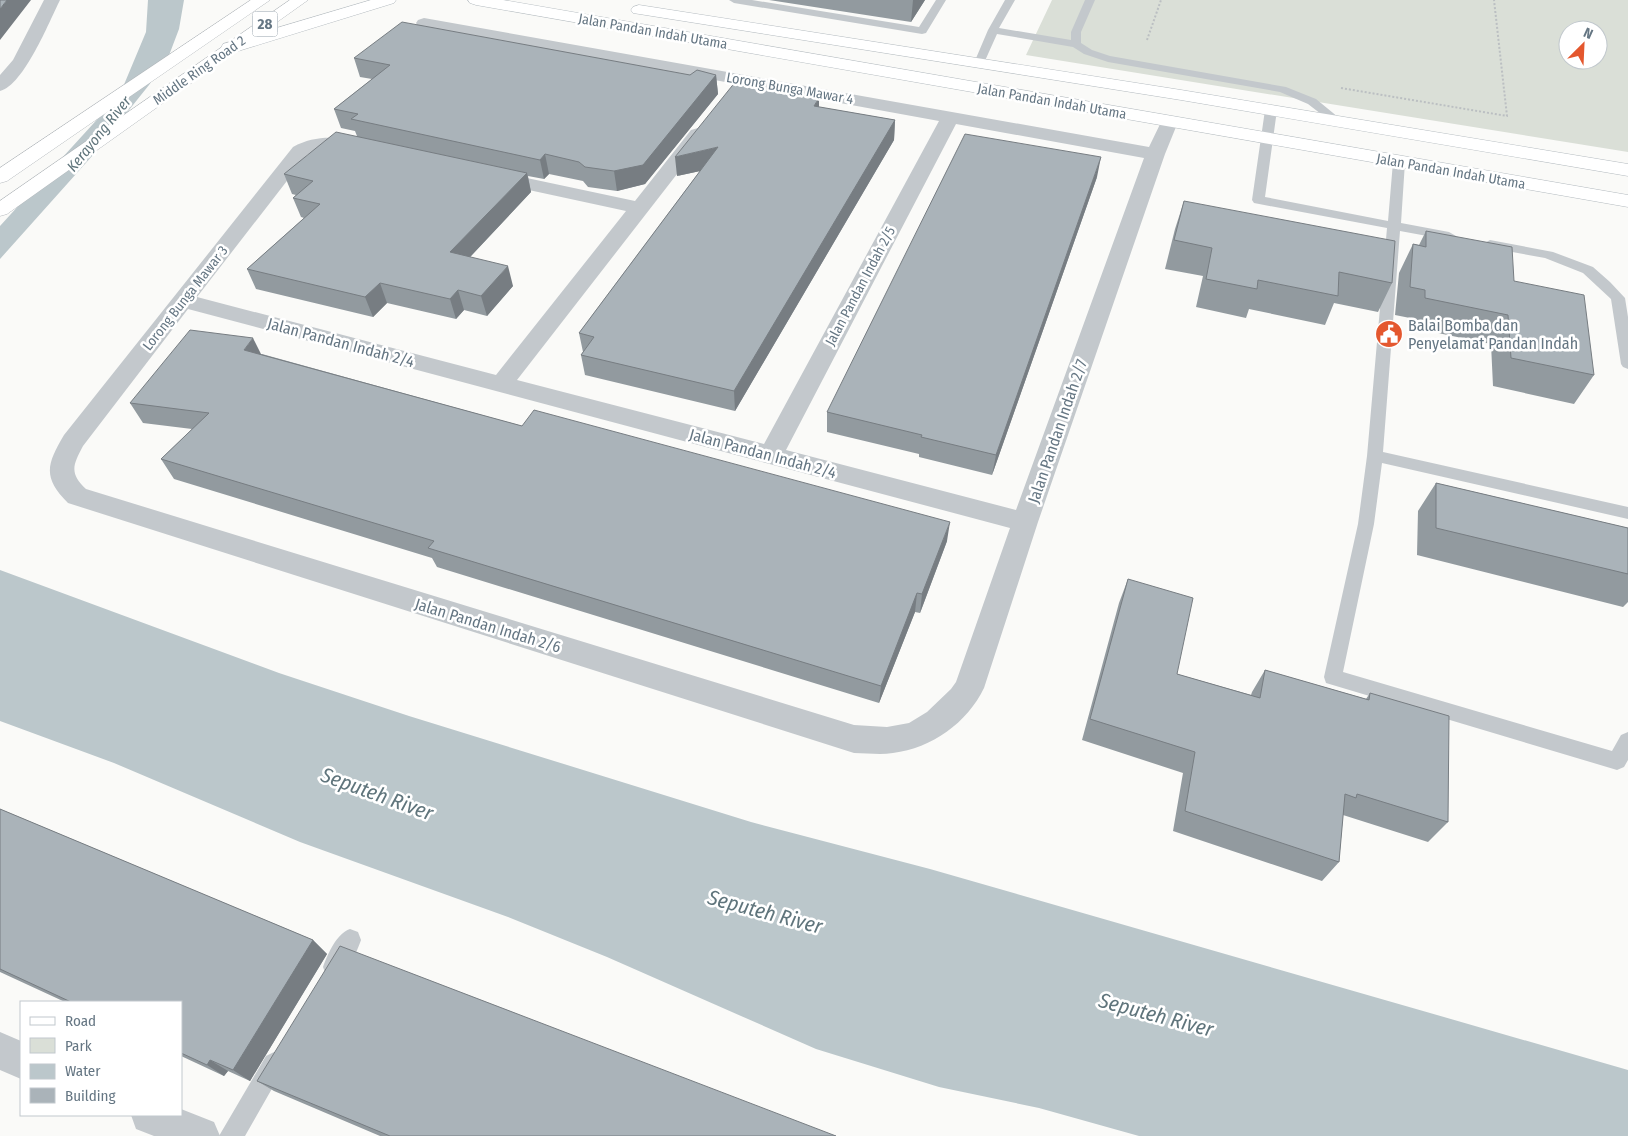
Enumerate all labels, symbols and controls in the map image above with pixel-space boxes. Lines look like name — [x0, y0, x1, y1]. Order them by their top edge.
street label: Jalan Pandan Indah Utama — [577, 10, 729, 53]
road number: 28 — [252, 12, 278, 36]
north arrow — [1558, 20, 1608, 70]
text: N — [1581, 24, 1595, 43]
street label: Middle Ring Road 2 — [150, 32, 249, 109]
street label: Lorong Bunga Mawar 4 — [725, 69, 855, 108]
street label: Jalan Pandan Indah Utama — [976, 80, 1128, 123]
water label: Kerayong River — [63, 92, 135, 175]
street label: Jalan Pandan Indah Utama — [1375, 150, 1527, 193]
street label: Jalan Pandan Indah 2/5 — [822, 224, 899, 349]
street label: Lorong Bunga Mawar 3 — [139, 243, 232, 354]
street label: Jalan Pandan Indah 2/4 — [265, 314, 417, 371]
place label: Balai Bomba dan Penyelamat Pandan Indah — [1408, 316, 1578, 353]
public building icon: Balai Bomba dan Penyelamat Pandan Indah — [1374, 319, 1404, 349]
street label: Jalan Pandan Indah 2/7 — [1024, 356, 1091, 506]
street label: Jalan Pandan Indah 2/4 — [687, 425, 839, 482]
street label: Jalan Pandan Indah 2/6 — [412, 594, 563, 657]
water label: Seputeh River — [316, 761, 437, 827]
water label: Seputeh River — [704, 884, 826, 940]
water label: Seputeh River — [1095, 987, 1217, 1043]
legend — [20, 1001, 182, 1116]
text: Road — [65, 1012, 96, 1030]
text: Park — [65, 1037, 92, 1055]
text: Water — [65, 1062, 101, 1080]
text: Building — [65, 1087, 116, 1105]

